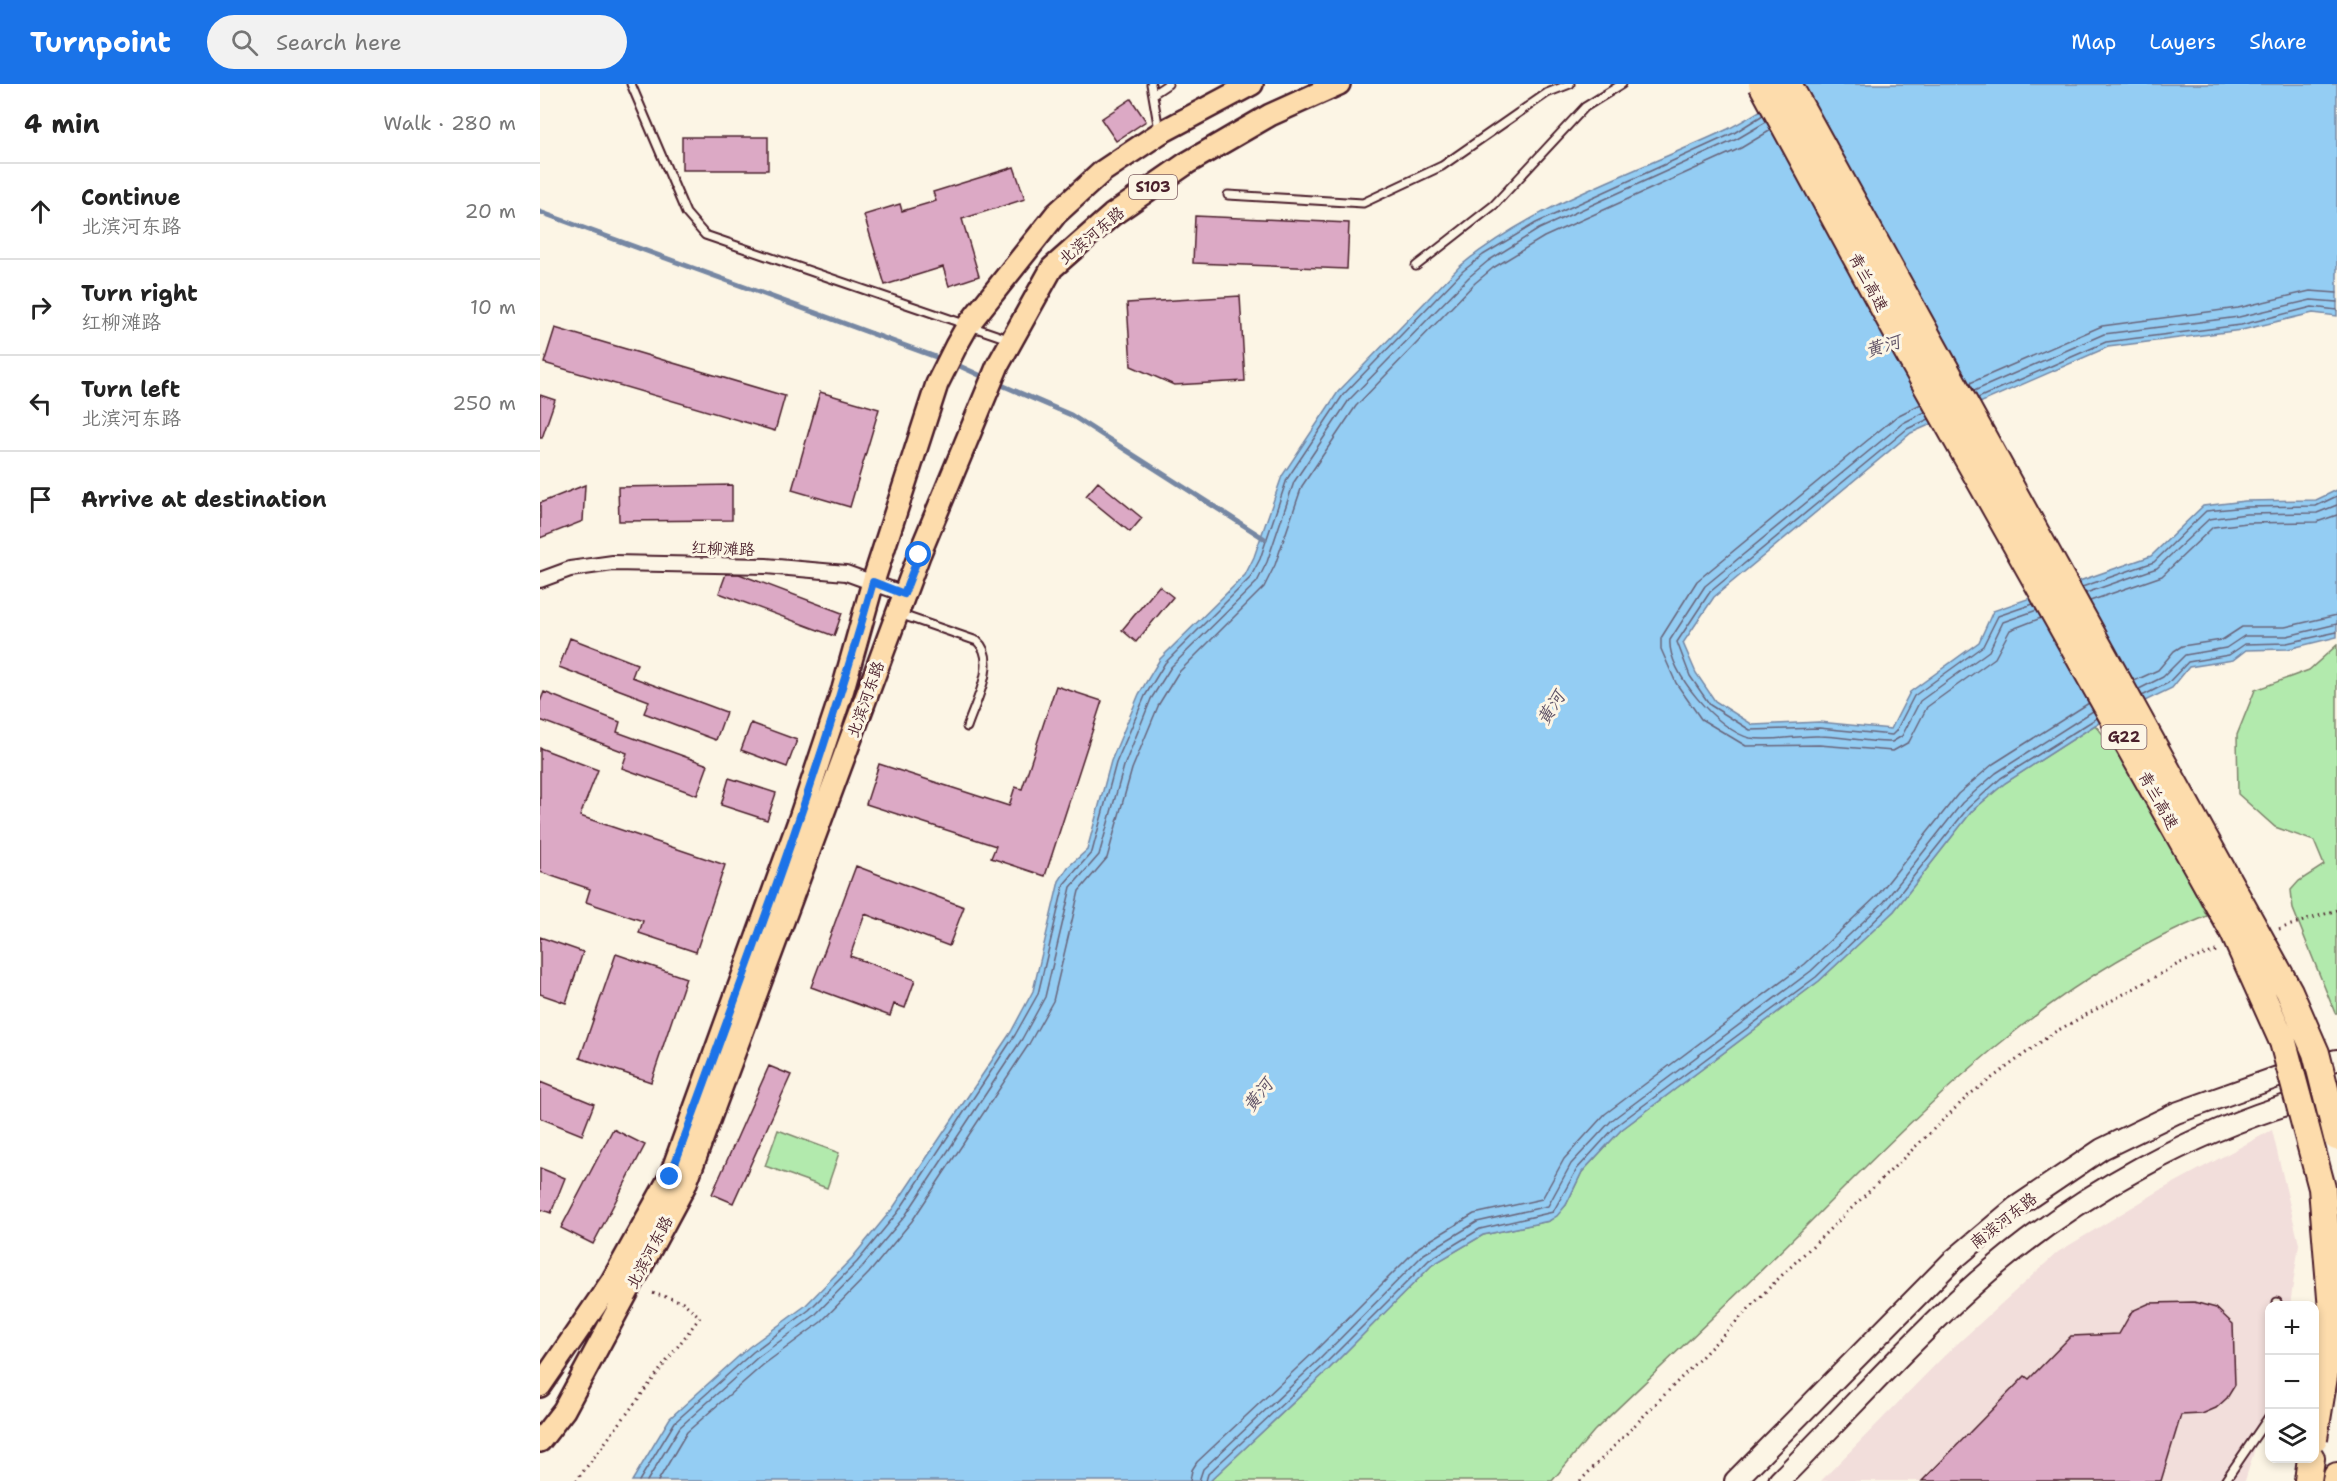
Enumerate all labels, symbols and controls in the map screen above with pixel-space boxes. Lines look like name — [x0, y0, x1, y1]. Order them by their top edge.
search box — [207, 15, 627, 69]
text: Turnpoint — [30, 23, 171, 61]
icon: search — [228, 26, 261, 59]
text: Search here — [276, 28, 402, 57]
text: Map — [2071, 28, 2116, 56]
text: Layers — [2149, 28, 2216, 56]
text: Share — [2249, 28, 2307, 56]
text: 4 min — [24, 106, 100, 141]
text: Walk · 280 m — [383, 110, 516, 136]
road number: S103 — [1129, 175, 1177, 199]
text: Continue — [81, 183, 181, 212]
icon: ahead — [24, 195, 57, 228]
text: 20 m — [465, 198, 516, 224]
street label: 北滨河东路 — [1054, 202, 1129, 269]
text: 北滨河东路 — [81, 213, 181, 239]
street label: 青兰高速 — [1844, 249, 1893, 315]
text: Turn right — [81, 279, 198, 308]
icon: right — [24, 291, 57, 324]
text: 10 m — [470, 294, 516, 320]
text: 红柳滩路 — [81, 309, 161, 335]
water label: 黄河 — [1862, 328, 1907, 363]
text: Turn left — [81, 375, 180, 404]
icon: left — [24, 387, 57, 420]
text: 250 m — [452, 390, 516, 416]
text: 北滨河东路 — [81, 405, 181, 431]
icon: arrive — [24, 483, 57, 516]
text: Arrive at destination — [81, 485, 327, 514]
street label: 红柳滩路 — [691, 537, 755, 560]
route start — [905, 541, 931, 567]
street label: 北滨河东路 — [842, 658, 889, 740]
water label: 黄河 — [1531, 684, 1572, 730]
road number: G22 — [2102, 725, 2146, 749]
street label: 青兰高速 — [2134, 767, 2183, 833]
water label: 黄河 — [1237, 1071, 1280, 1117]
route end — [656, 1163, 682, 1189]
street label: 南滨河东路 — [1965, 1187, 2041, 1253]
street label: 北滨河东路 — [621, 1212, 677, 1292]
map controls — [2265, 1301, 2319, 1463]
button: + — [2265, 1301, 2319, 1355]
button: − — [2265, 1355, 2319, 1409]
button: layers — [2265, 1409, 2319, 1463]

